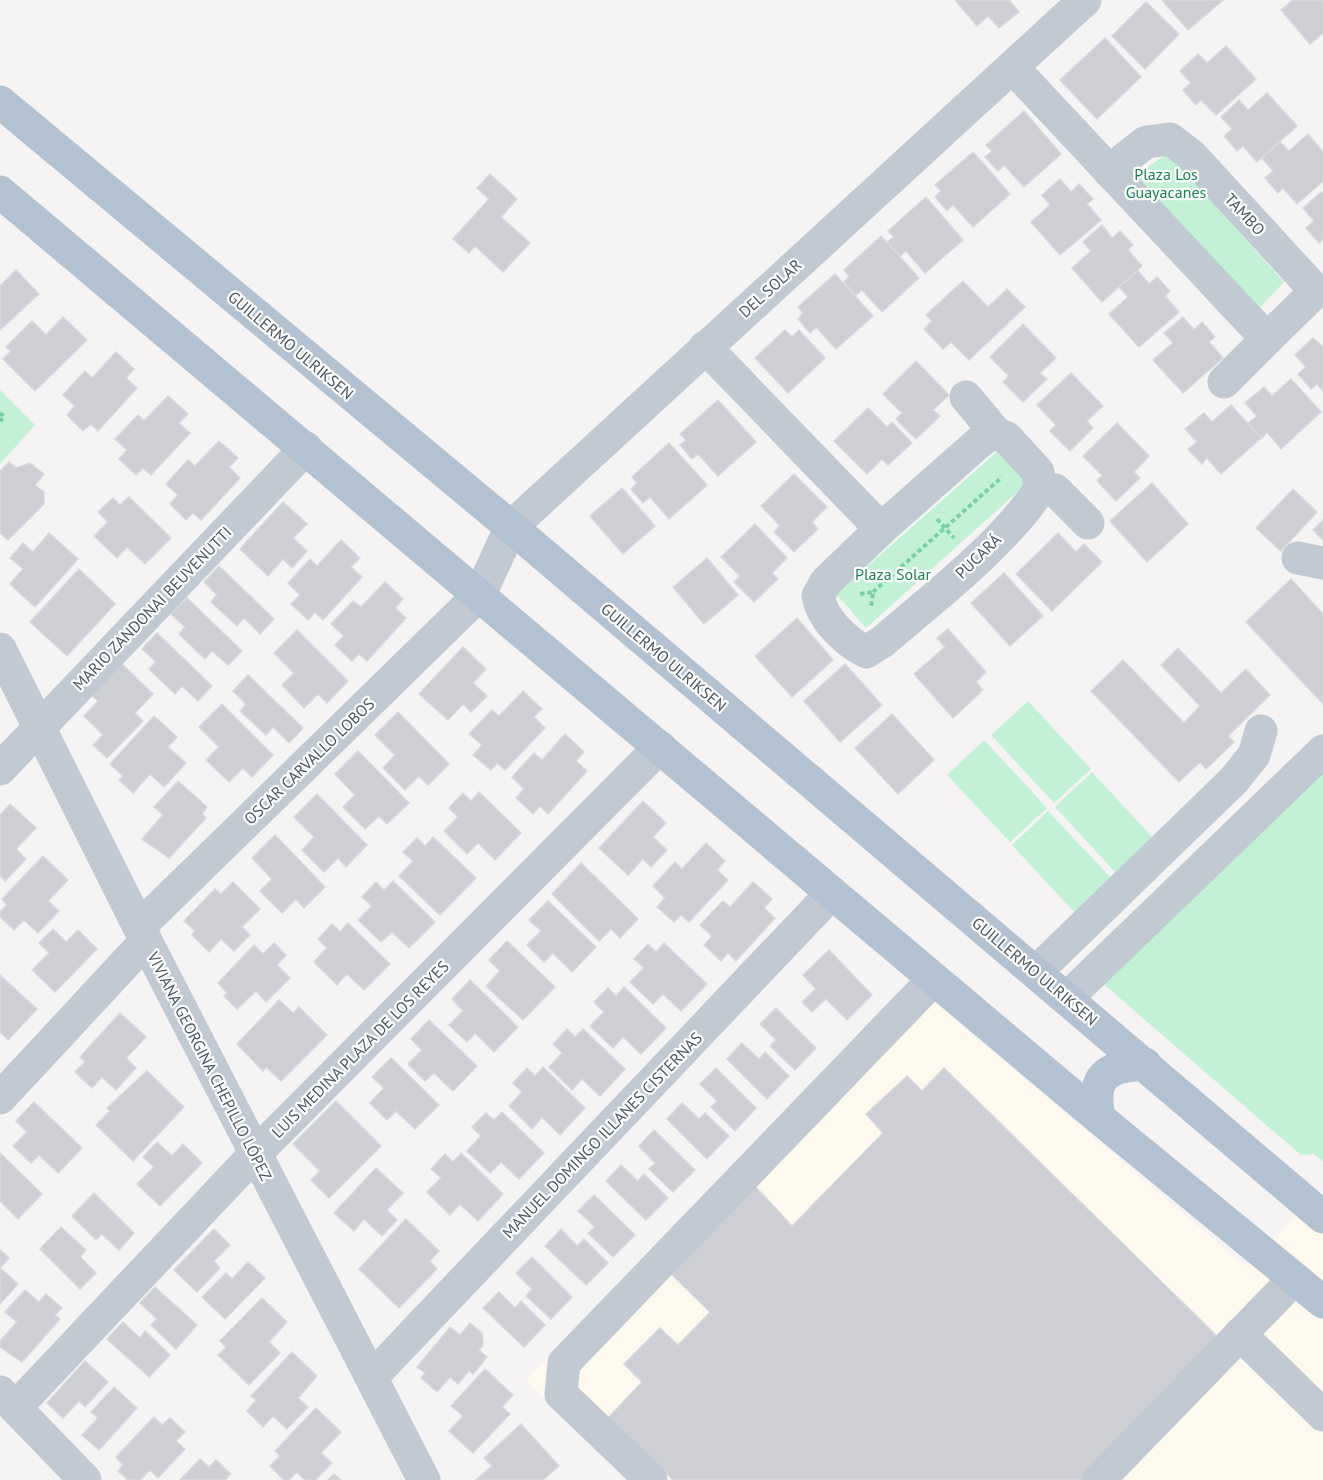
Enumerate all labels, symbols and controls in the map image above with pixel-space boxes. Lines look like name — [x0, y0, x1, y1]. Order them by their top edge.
park label: Plaza Los Guayacanes — [1126, 164, 1207, 202]
street label: TAMBO — [1221, 189, 1269, 239]
street label: DEL SOLAR — [734, 255, 806, 321]
street label: GUILLERMO ULRIKSEN — [224, 287, 358, 403]
street label: MARIO ZANDONAI BEUVENUTTI — [68, 522, 236, 694]
street label: PUCARÁ — [951, 529, 1006, 583]
park label: Plaza Solar — [855, 564, 932, 584]
street label: GUILLERMO ULRIKSEN — [597, 599, 731, 715]
street label: OSCAR CARVALLO LOBOS — [240, 694, 378, 828]
street label: GUILLERMO ULRIKSEN — [968, 913, 1102, 1029]
street label: VIVIANA GEORGINA CHEPILLO LÓPEZ — [143, 947, 277, 1184]
street label: LUIS MEDINA PLAZA DE LOS REYES — [267, 956, 453, 1142]
street label: MANUEL DOMINGO ILLANES CISTERNAS — [498, 1028, 706, 1242]

